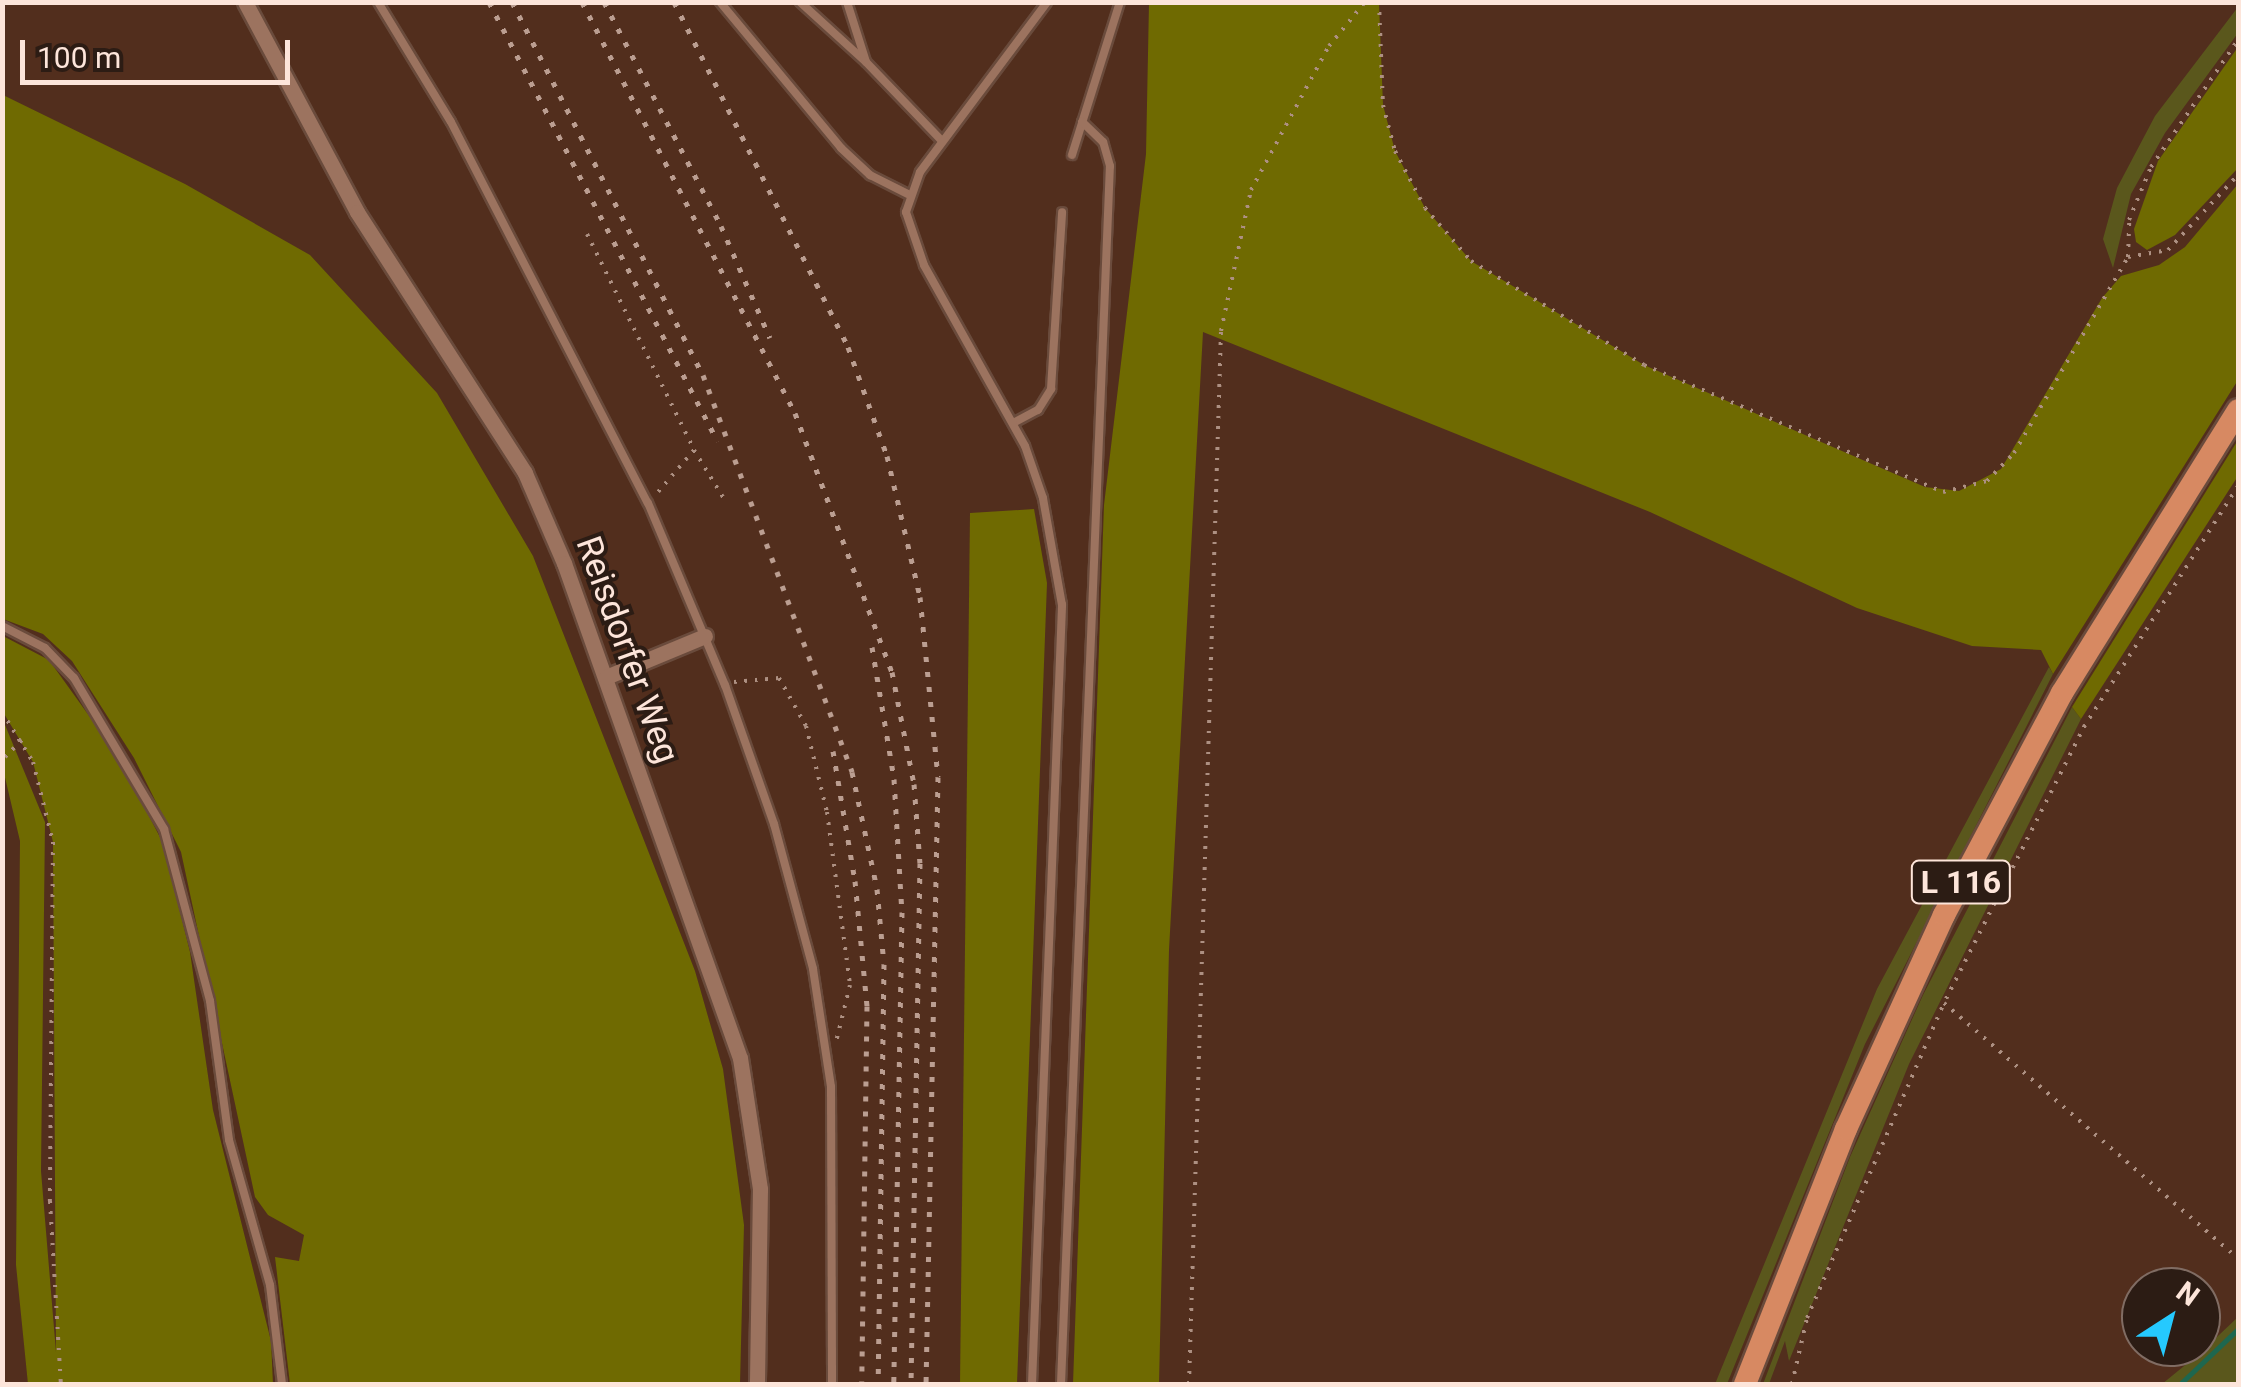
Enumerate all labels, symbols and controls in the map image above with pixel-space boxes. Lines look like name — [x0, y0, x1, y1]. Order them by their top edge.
scale bar — [25, 20, 295, 82]
text: 100 m — [37, 40, 121, 75]
street label: Reisdorfer Weg — [567, 531, 687, 769]
road number: L 116 — [1908, 855, 2014, 909]
north arrow — [2121, 1267, 2221, 1367]
text: N — [2170, 1275, 2205, 1313]

